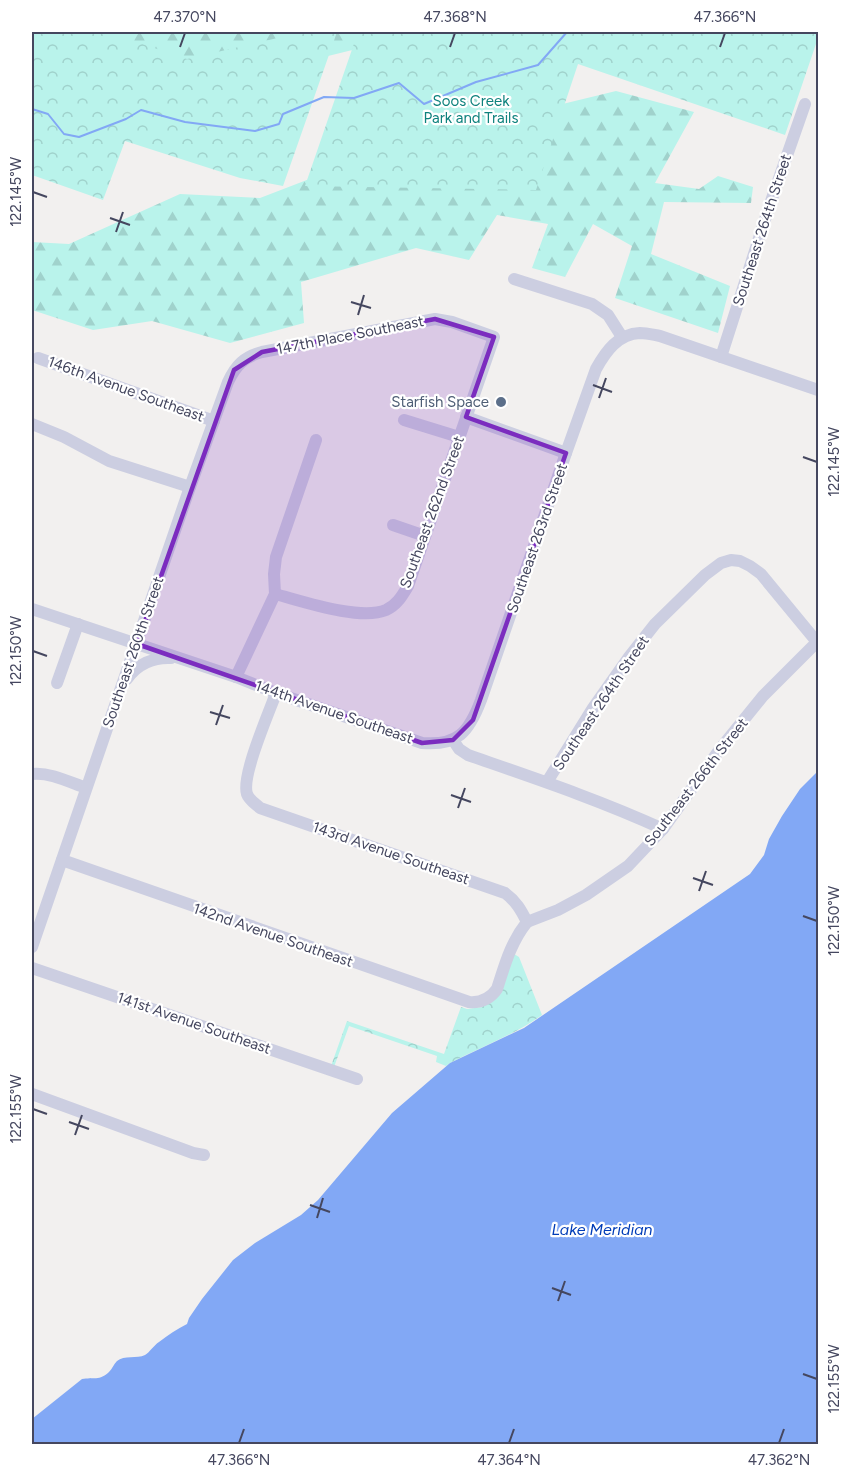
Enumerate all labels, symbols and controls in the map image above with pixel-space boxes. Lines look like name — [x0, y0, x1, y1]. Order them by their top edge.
text: 47.370°N — [153, 8, 217, 26]
text: 47.368°N — [423, 8, 487, 26]
text: 47.366°N — [694, 8, 756, 26]
park label: Soos Creek Park and Trails — [424, 92, 518, 127]
street label: Southeast 264th Street — [729, 152, 795, 308]
text: 122.145°W — [7, 156, 25, 227]
street label: 147th Place Southeast — [275, 312, 426, 358]
street label: 146th Avenue Southeast — [45, 352, 207, 426]
place label: Starfish Space — [391, 393, 489, 411]
marker: Starfish Space — [494, 395, 508, 409]
text: 122.145°W — [825, 426, 843, 497]
street label: Southeast 262nd Street — [396, 433, 468, 591]
street label: Southeast 263rd Street — [503, 460, 571, 615]
street label: Southeast 260th Street — [99, 574, 167, 730]
text: 122.150°W — [7, 615, 25, 686]
street label: Southeast 264th Street — [549, 632, 653, 774]
street label: 144th Avenue Southeast — [253, 676, 416, 748]
street label: Southeast 266th Street — [640, 714, 752, 850]
street label: 143rd Avenue Southeast — [310, 818, 472, 888]
text: 122.150°W — [825, 885, 843, 956]
street label: 142nd Avenue Southeast — [191, 899, 356, 971]
street label: 141st Avenue Southeast — [115, 988, 274, 1058]
text: 122.155°W — [7, 1074, 25, 1144]
water label: Lake Meridian — [552, 1220, 653, 1239]
text: 122.155°W — [825, 1344, 843, 1414]
text: 47.366°N — [208, 1451, 270, 1469]
text: 47.364°N — [477, 1451, 541, 1469]
text: 47.362°N — [748, 1451, 810, 1469]

